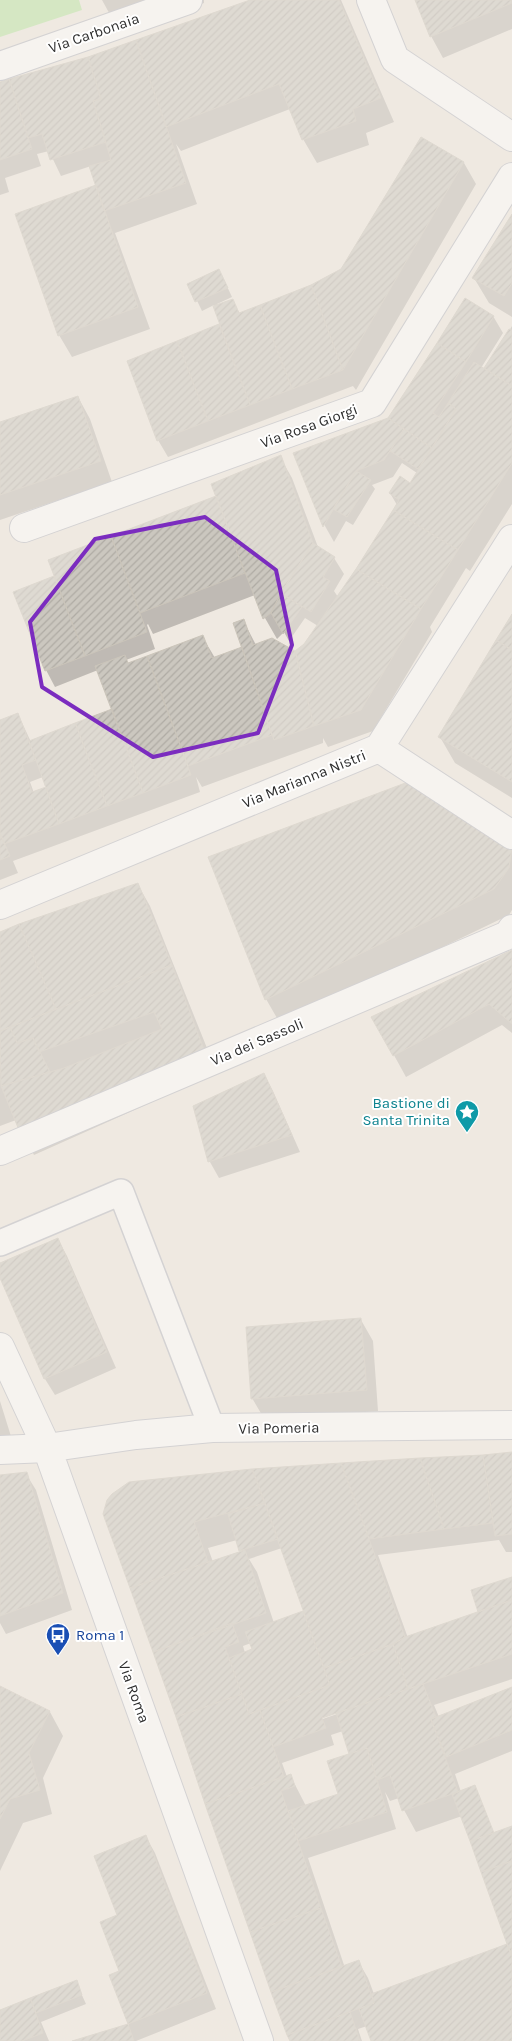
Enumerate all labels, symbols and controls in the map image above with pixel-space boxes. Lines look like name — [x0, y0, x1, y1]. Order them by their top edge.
street label: Via Carbonaia — [46, 9, 142, 57]
street label: Via Rosa Giorgi — [258, 400, 360, 452]
street label: Via Marianna Nistri — [239, 746, 369, 812]
street label: Via dei Sassoli — [208, 1014, 306, 1070]
place label: Bastione di Santa Trinita — [362, 1094, 450, 1129]
place icon: Bastione di Santa Trinita — [454, 1099, 480, 1133]
street label: Via Pomeria — [238, 1418, 320, 1438]
bus stop icon: Roma 1 — [45, 1622, 71, 1656]
place label: Roma 1 — [76, 1626, 124, 1644]
street label: Via Roma — [115, 1659, 153, 1725]

